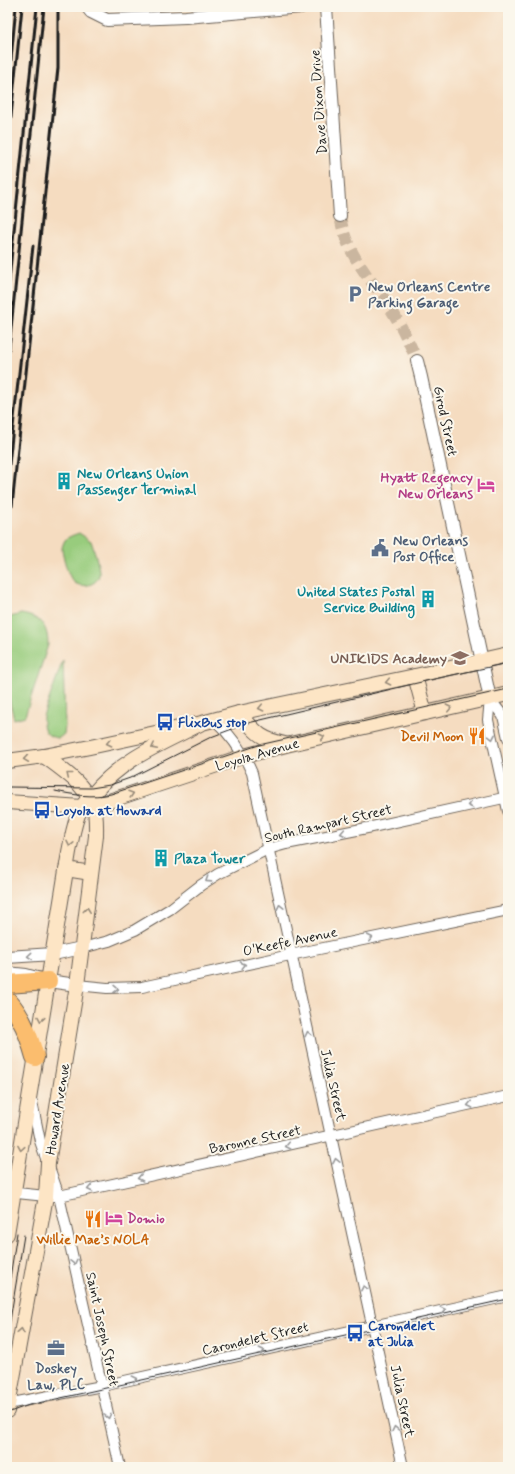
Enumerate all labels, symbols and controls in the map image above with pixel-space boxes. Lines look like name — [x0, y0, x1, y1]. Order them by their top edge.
street label: Dave Dixon Drive — [306, 49, 332, 155]
place label: New Orleans Centre Parking Garage — [368, 278, 490, 315]
parking icon: New Orleans Centre Parking Garage — [345, 284, 365, 304]
street label: Girod Street — [429, 384, 461, 458]
place label: New Orleans Union Passenger Terminal — [77, 465, 197, 502]
place label: Hyatt Regency New Orleans — [381, 469, 473, 503]
building icon: New Orleans Union Passenger Terminal — [54, 471, 74, 491]
hotel icon: Hyatt Regency New Orleans — [476, 475, 496, 495]
place label: New Orleans Post Office — [393, 532, 469, 566]
public building icon: New Orleans Post Office — [370, 538, 390, 558]
place label: United States Postal Service Building — [297, 583, 415, 619]
building icon: United States Postal Service Building — [418, 589, 438, 609]
school or university icon: UNIKIDS Academy — [450, 648, 470, 668]
place label: UNIKIDS Academy — [330, 650, 447, 668]
one-way arrow — [385, 677, 391, 686]
one-way arrow — [258, 704, 264, 712]
one-way arrow — [445, 704, 452, 713]
bus stop icon: FlixBus stop — [155, 712, 175, 732]
place label: FlixBus stop — [178, 714, 247, 732]
restaurant icon: Devil Moon — [467, 726, 487, 746]
place label: Devil Moon — [400, 728, 464, 746]
one-way arrow — [319, 733, 325, 741]
street label: Loyola Avenue — [213, 734, 301, 776]
one-way arrow — [488, 734, 496, 741]
one-way arrow — [106, 738, 112, 746]
one-way arrow — [151, 742, 159, 750]
one-way arrow — [23, 754, 29, 763]
one-way arrow — [67, 772, 74, 779]
one-way arrow — [127, 791, 134, 799]
bus stop icon: Loyola at Howard — [32, 800, 52, 820]
street label: South Rampart Street — [263, 800, 394, 847]
one-way arrow — [467, 801, 473, 809]
place label: Loyola at Howard — [55, 802, 162, 820]
one-way arrow — [340, 828, 346, 837]
one-way arrow — [67, 841, 75, 848]
building icon: Plaza Tower — [151, 848, 171, 868]
place label: Plaza Tower — [174, 850, 246, 868]
one-way arrow — [206, 875, 213, 882]
one-way arrow — [277, 904, 285, 910]
one-way arrow — [82, 906, 91, 913]
street label: O'Keefe Avenue — [241, 923, 339, 961]
one-way arrow — [367, 935, 373, 943]
one-way arrow — [27, 951, 33, 960]
one-way arrow — [240, 962, 246, 970]
one-way arrow — [113, 984, 119, 993]
one-way arrow — [38, 1016, 46, 1022]
one-way arrow — [305, 1031, 313, 1037]
street label: Julia Street — [316, 1047, 350, 1124]
street label: Howard Avenue — [42, 1062, 74, 1156]
one-way arrow — [467, 1101, 473, 1109]
street label: Baronne Street — [208, 1121, 303, 1159]
one-way arrow — [285, 1141, 292, 1149]
one-way arrow — [17, 1145, 26, 1151]
one-way arrow — [333, 1158, 341, 1164]
one-way arrow — [137, 1174, 143, 1182]
one-way arrow — [87, 1185, 93, 1193]
hotel icon: Domio — [104, 1208, 124, 1228]
restaurant icon: Willie Mae’s NOLA — [83, 1209, 103, 1229]
place label: Domio — [127, 1210, 165, 1228]
place label: Willie Mae’s NOLA — [36, 1231, 150, 1249]
one-way arrow — [69, 1258, 77, 1265]
street label: Saint Joseph Street — [81, 1270, 123, 1388]
one-way arrow — [361, 1284, 369, 1291]
one-way arrow — [440, 1307, 447, 1315]
place label: Carondelet at Julia — [368, 1317, 436, 1351]
street label: Carondelet Street — [200, 1318, 310, 1360]
bus stop icon: Carondelet at Julia — [345, 1323, 365, 1343]
one-way arrow — [17, 1328, 25, 1334]
office icon: Doskey Law, PLC — [46, 1338, 66, 1358]
one-way arrow — [259, 1347, 265, 1355]
place label: Doskey Law, PLC — [27, 1360, 86, 1394]
street label: Julia Street — [386, 1363, 419, 1440]
one-way arrow — [131, 1375, 138, 1384]
one-way arrow — [104, 1413, 112, 1419]
one-way arrow — [391, 1426, 399, 1432]

